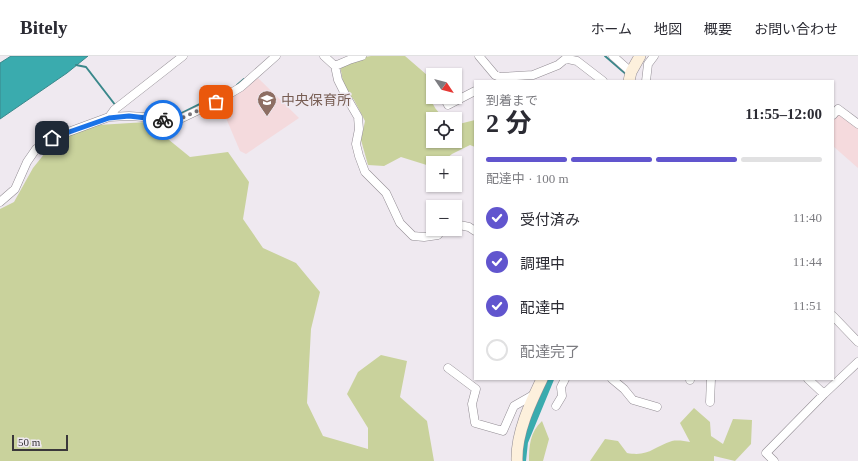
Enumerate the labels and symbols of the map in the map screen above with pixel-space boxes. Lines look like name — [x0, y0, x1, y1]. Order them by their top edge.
north arrow — [426, 68, 462, 104]
pin — [199, 85, 233, 119]
school or university icon: 中央保育所 — [256, 89, 278, 117]
place label: 中央保育所 — [281, 93, 351, 108]
courier — [143, 100, 183, 140]
pin — [35, 121, 69, 155]
scale bar — [12, 433, 68, 452]

